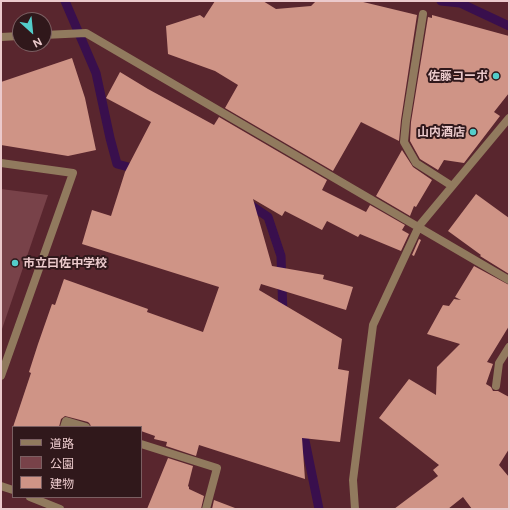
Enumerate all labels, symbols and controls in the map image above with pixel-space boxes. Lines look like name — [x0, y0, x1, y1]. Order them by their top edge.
north arrow — [12, 12, 52, 52]
text: N — [30, 35, 44, 50]
place label: 佐藤コーポ — [428, 69, 488, 83]
marker: 佐藤コーポ — [491, 71, 501, 81]
place label: 山内酒店 — [417, 125, 465, 139]
marker: 山内酒店 — [468, 127, 478, 137]
place label: 市立曰佐中学校 — [23, 256, 107, 270]
marker: 市立曰佐中学校 — [10, 258, 20, 268]
legend — [12, 426, 142, 498]
text: 道路 — [50, 437, 74, 451]
text: 公園 — [50, 457, 74, 471]
text: 建物 — [50, 477, 74, 491]

